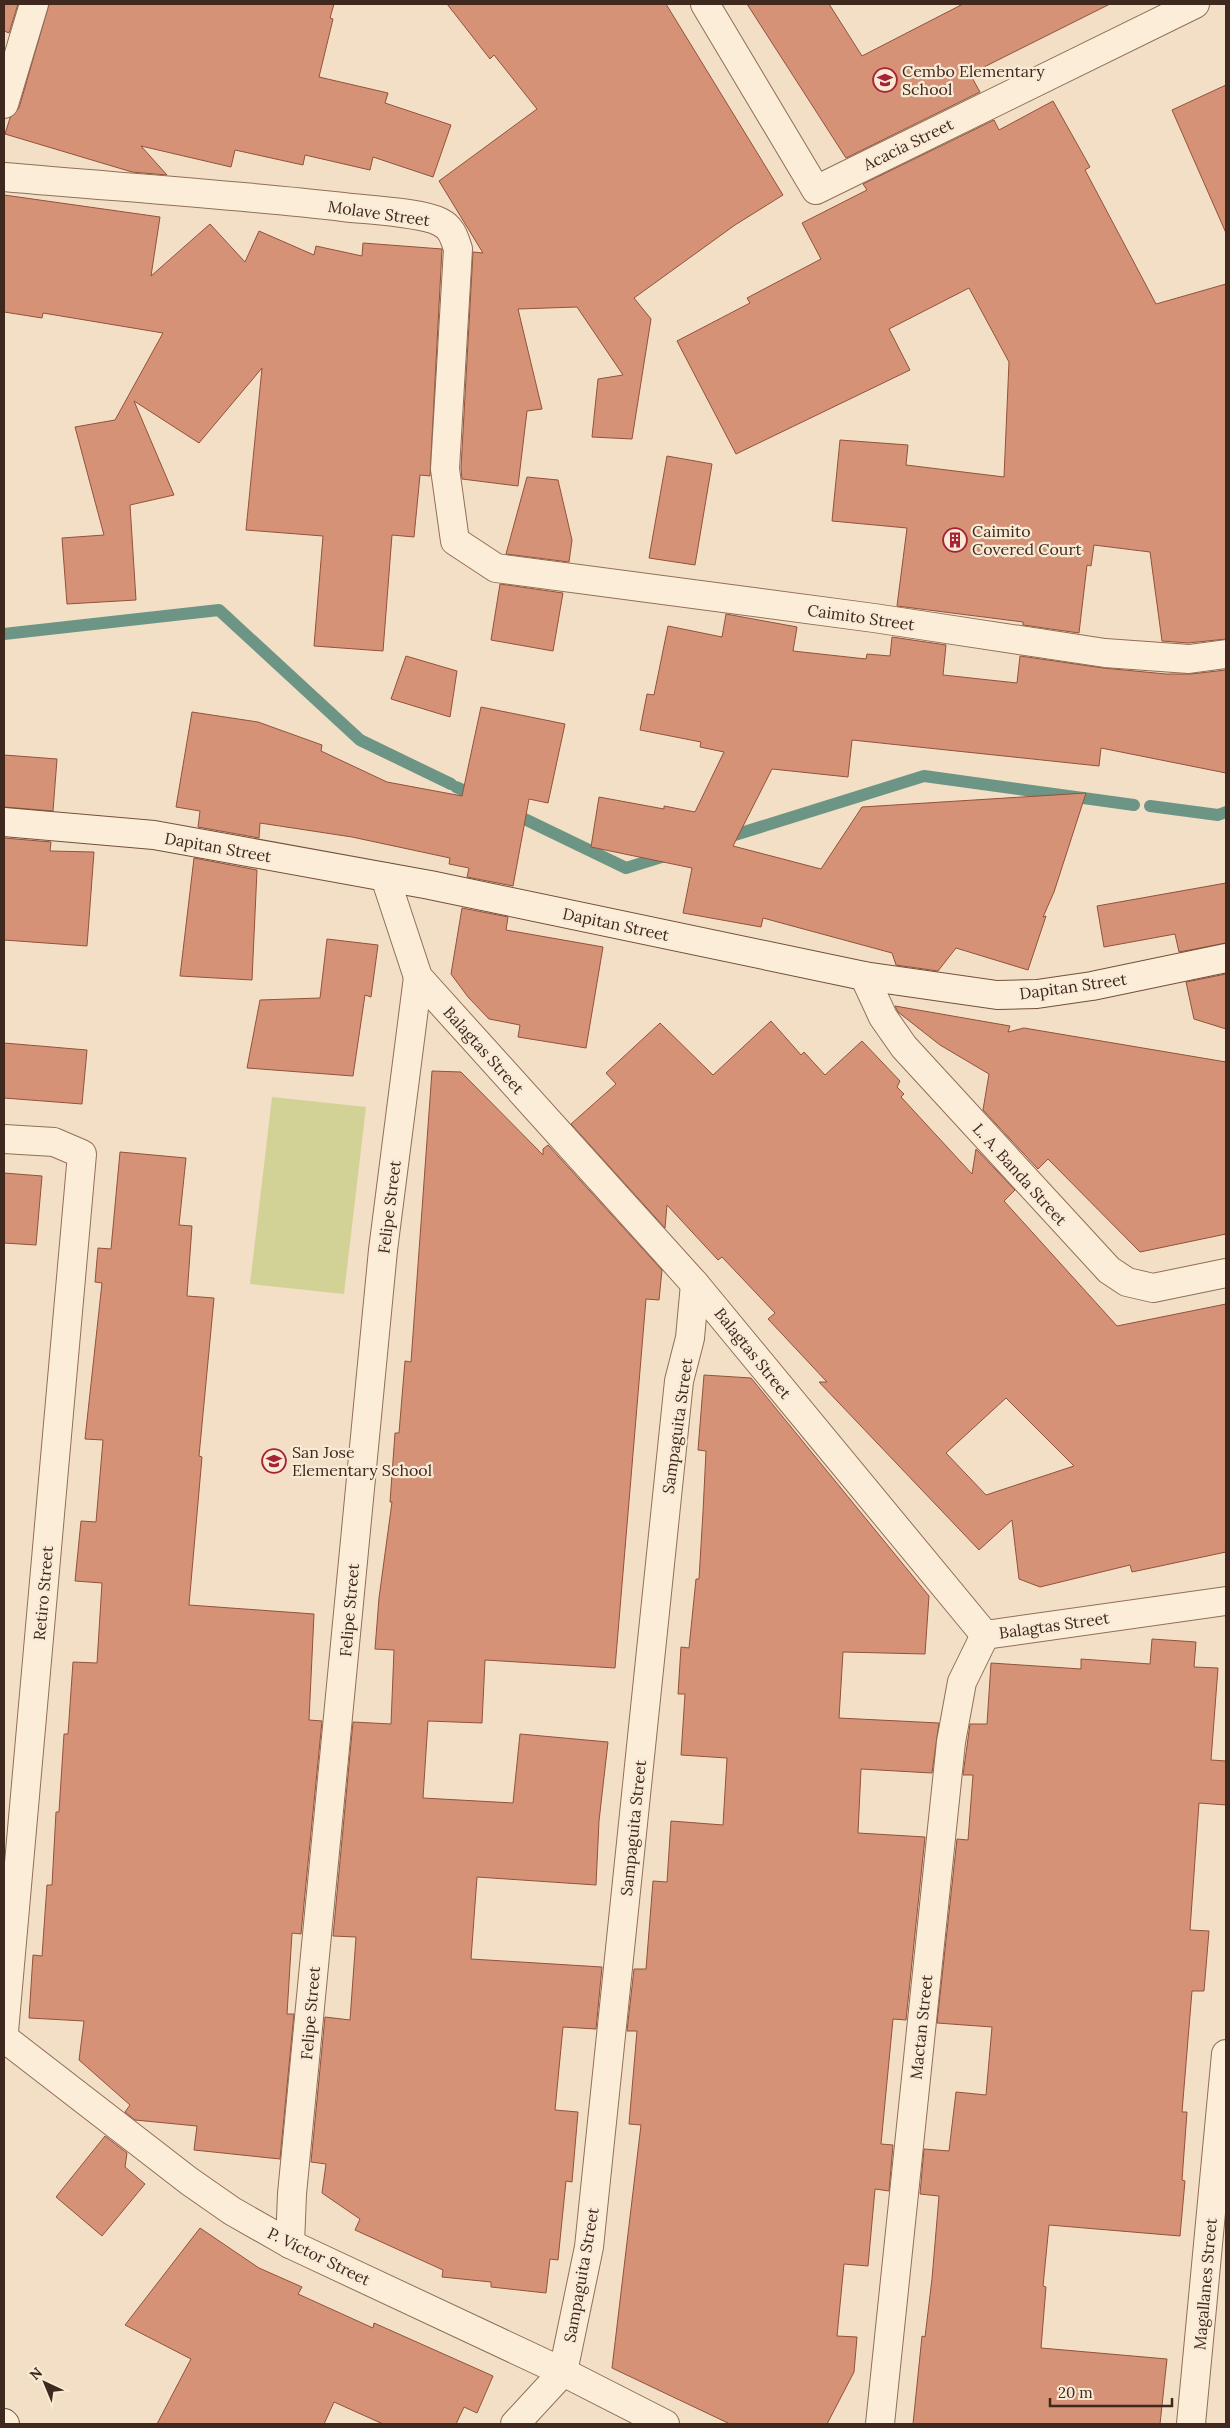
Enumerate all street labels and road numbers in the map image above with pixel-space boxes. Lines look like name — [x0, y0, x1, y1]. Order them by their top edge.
street label: Acacia Street — [859, 113, 957, 175]
street label: Molave Street — [327, 196, 432, 230]
street label: Caimito Street — [806, 600, 917, 635]
street label: Dapitan Street — [163, 828, 274, 866]
street label: Dapitan Street — [561, 903, 672, 945]
street label: Dapitan Street — [1018, 968, 1129, 1003]
street label: Balagtas Street — [439, 1002, 529, 1099]
street label: L. A. Banda Street — [969, 1119, 1072, 1230]
street label: Felipe Street — [373, 1158, 405, 1255]
street label: Balagtas Street — [710, 1304, 796, 1403]
street label: Sampaguita Street — [658, 1356, 697, 1495]
street label: Retiro Street — [29, 1544, 57, 1641]
street label: Felipe Street — [335, 1562, 363, 1658]
street label: Balagtas Street — [998, 1607, 1111, 1643]
street label: Sampaguita Street — [616, 1758, 650, 1897]
street label: Felipe Street — [296, 1965, 324, 2061]
street label: Mactan Street — [906, 1973, 937, 2080]
street label: Sampaguita Street — [559, 2205, 603, 2344]
street label: Magallanes Street — [1189, 2216, 1221, 2351]
street label: P. Victor Street — [264, 2223, 374, 2290]

